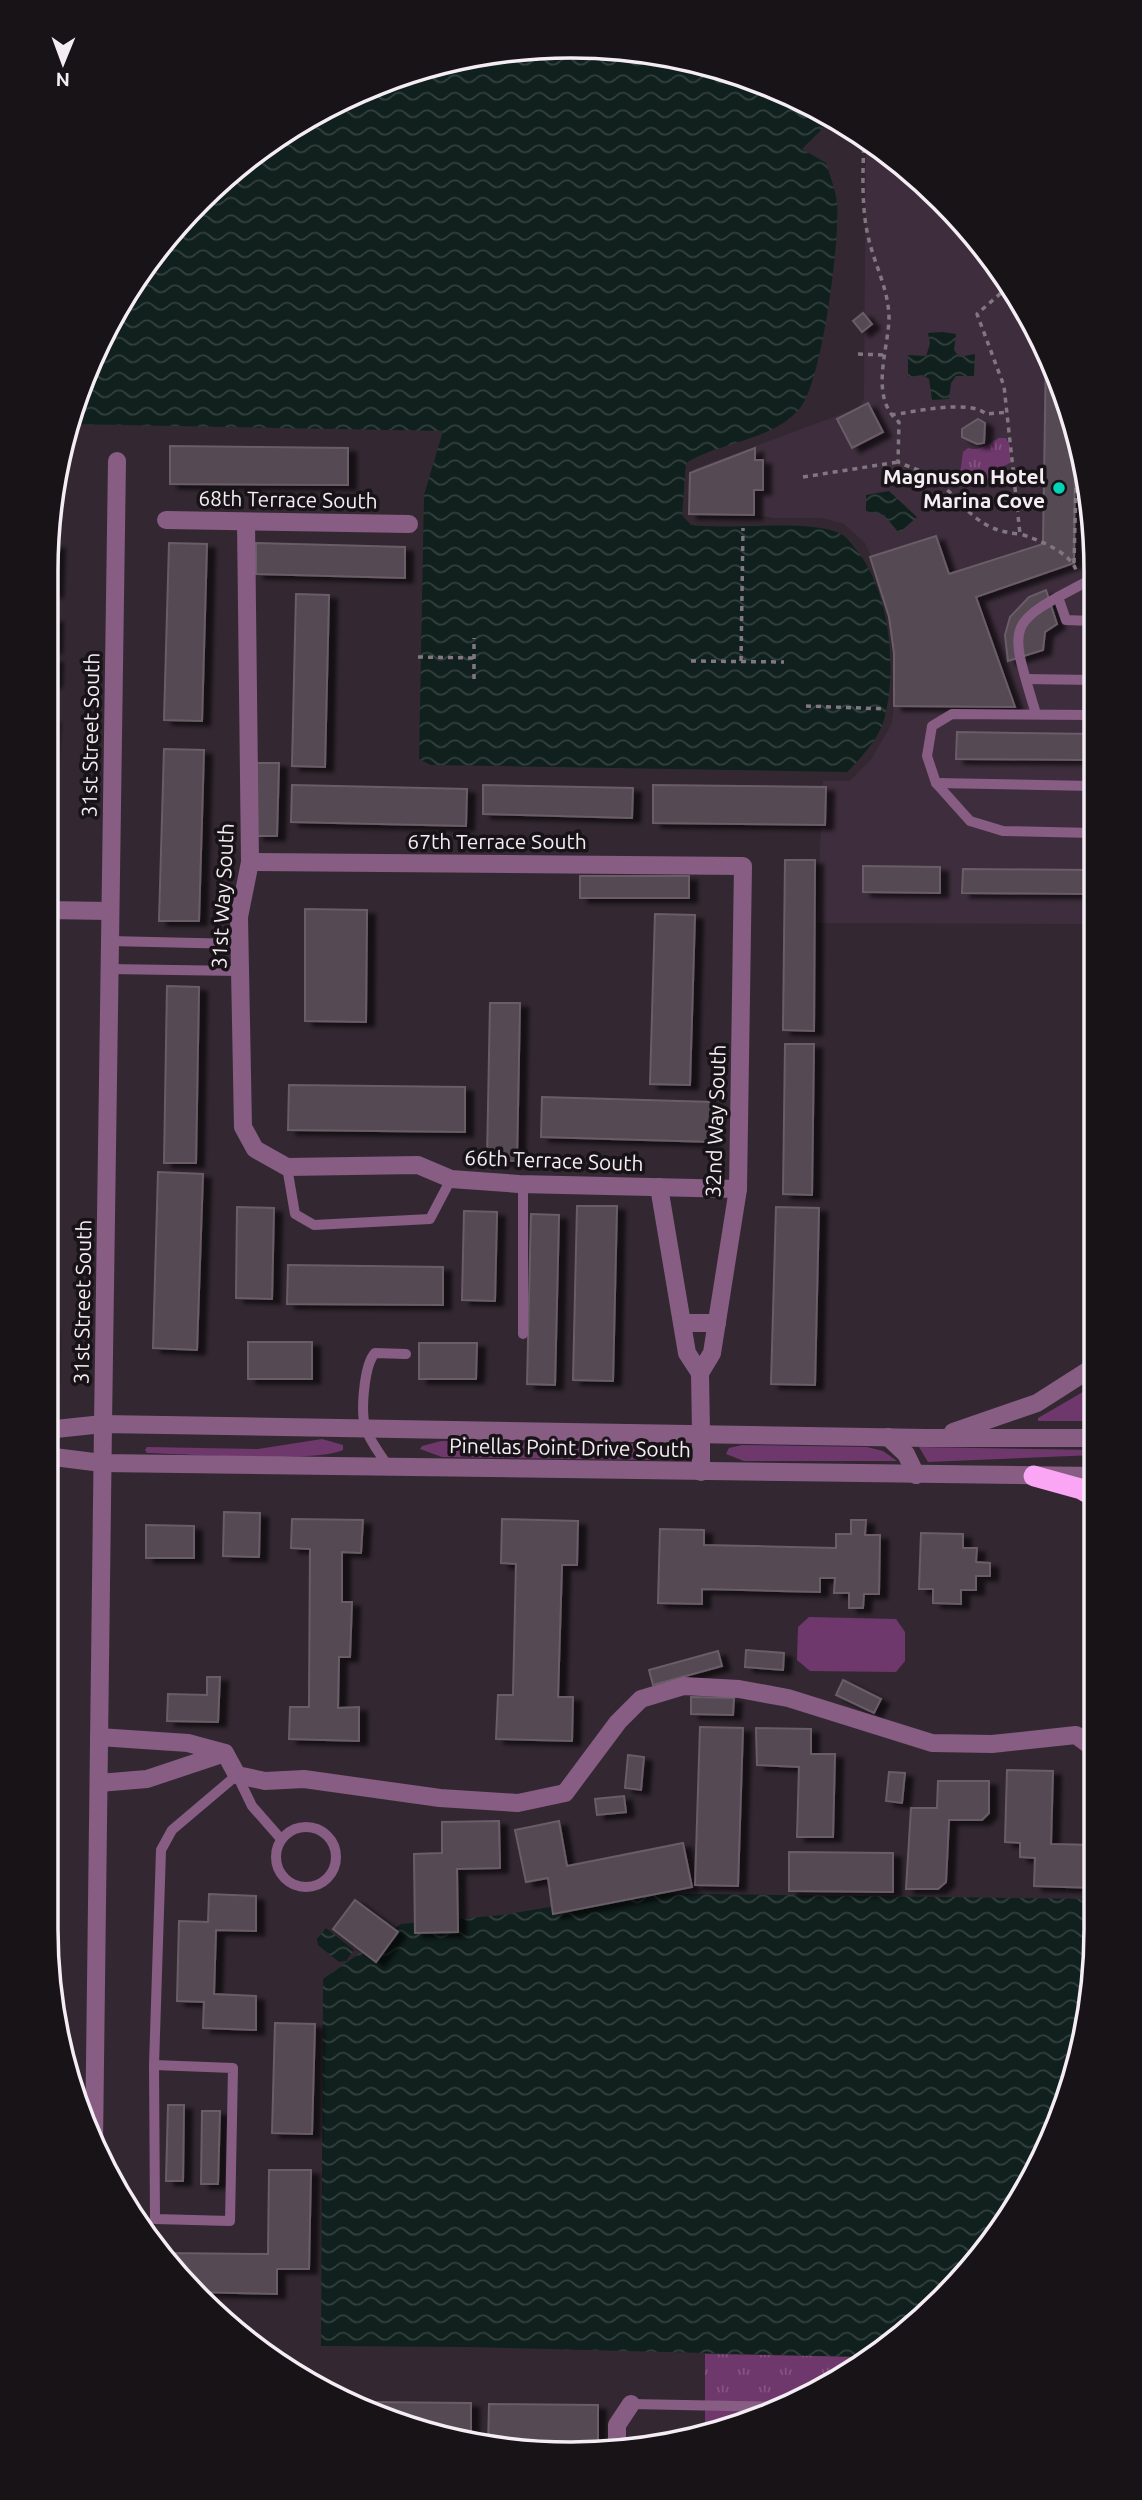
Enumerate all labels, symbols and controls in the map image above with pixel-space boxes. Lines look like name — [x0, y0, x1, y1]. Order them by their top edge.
north arrow — [28, 28, 98, 98]
text: N — [55, 69, 70, 91]
place label: Magnuson Hotel Marina Cove — [883, 464, 1045, 512]
marker: Magnuson Hotel Marina Cove — [1051, 480, 1067, 496]
street label: 68th Terrace South — [198, 485, 378, 513]
street label: 31st Street South — [77, 652, 103, 818]
street label: 31st Way South — [206, 822, 238, 970]
street label: 67th Terrace South — [407, 829, 587, 853]
street label: 32nd Way South — [700, 1044, 730, 1198]
street label: 66th Terrace South — [464, 1145, 644, 1175]
street label: 31st Street South — [69, 1219, 95, 1385]
street label: Pinellas Point Drive South — [449, 1433, 691, 1461]

